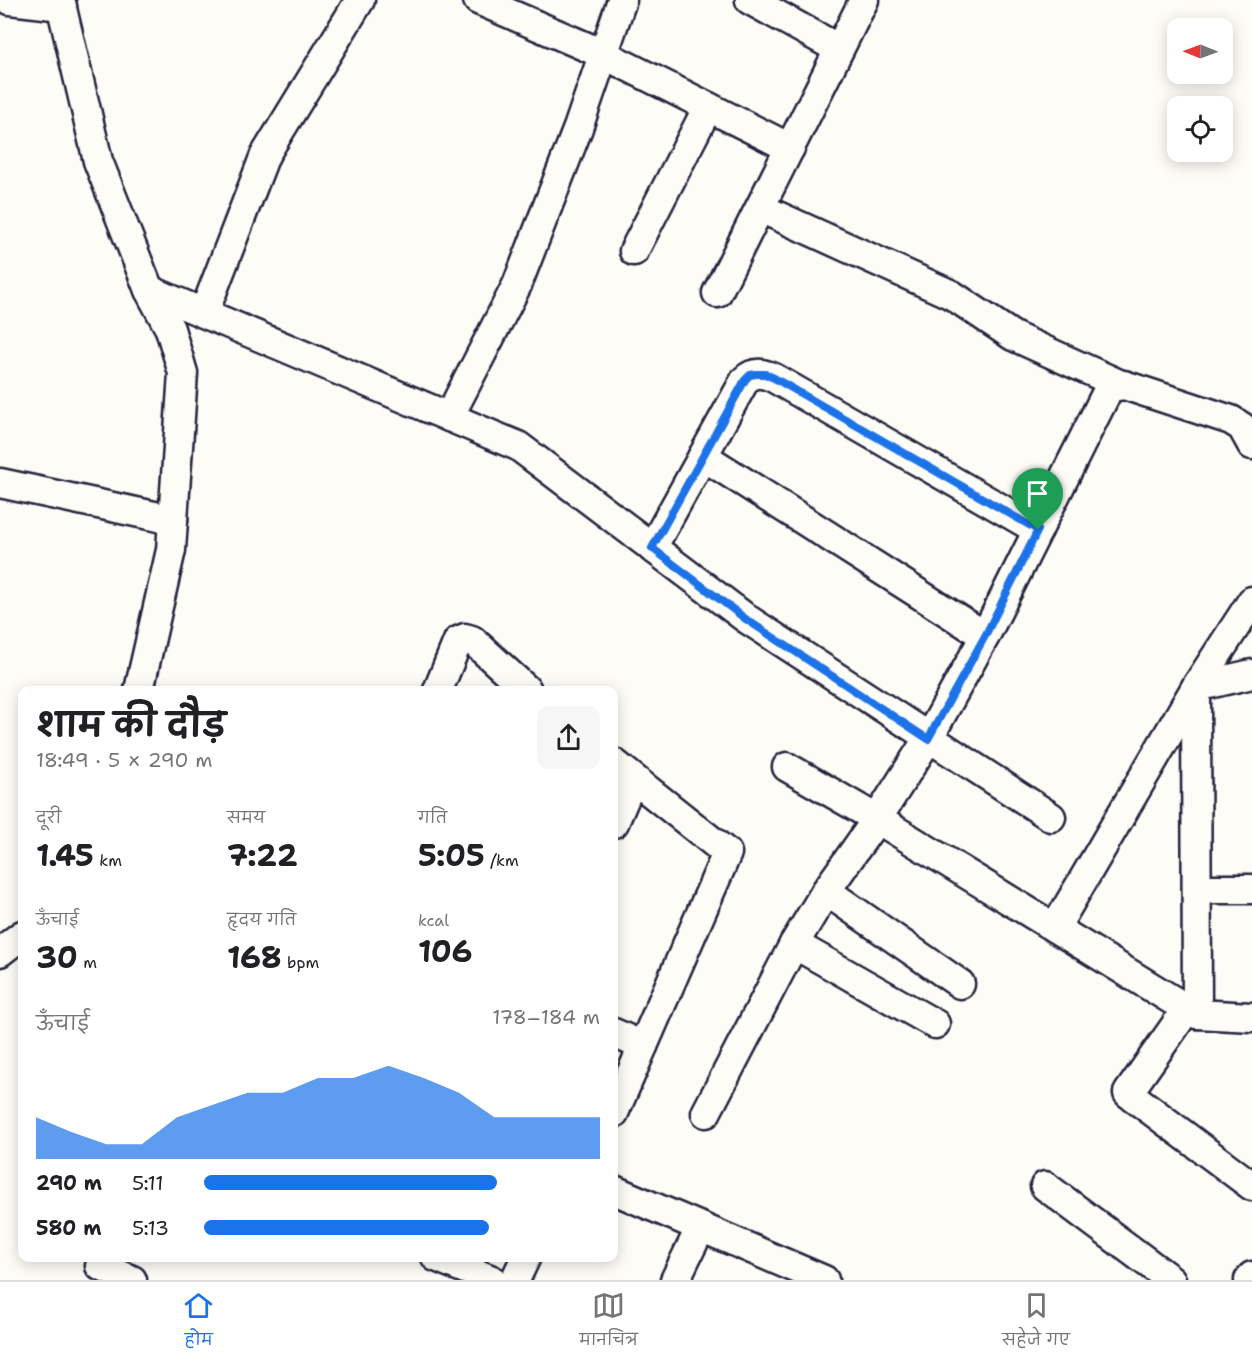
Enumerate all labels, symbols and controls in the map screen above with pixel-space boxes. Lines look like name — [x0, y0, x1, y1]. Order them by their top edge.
north arrow — [1167, 18, 1233, 84]
map controls — [1167, 18, 1233, 162]
button: locate — [1167, 96, 1233, 162]
pin — [1012, 468, 1063, 530]
icon: arrive — [1021, 477, 1054, 510]
text: शाम की दौड़ — [36, 702, 226, 747]
button: share — [537, 706, 600, 769]
text: 18:49 · 5 × 290 m — [36, 747, 213, 773]
text: दूरी — [36, 807, 61, 828]
text: समय — [227, 807, 265, 828]
text: गति — [418, 807, 447, 828]
text: 1.45 — [36, 835, 94, 876]
text: 7:22 — [227, 835, 298, 876]
text: 5:05 — [418, 835, 485, 876]
text: km — [94, 850, 122, 871]
text: /km — [485, 850, 519, 871]
text: ऊँचाई — [36, 909, 79, 930]
text: हृदय गति — [227, 909, 296, 930]
text: kcal — [418, 910, 449, 931]
text: 106 — [418, 931, 473, 972]
text: 30 — [36, 937, 78, 978]
text: 168 — [227, 937, 282, 978]
text: m — [78, 952, 97, 973]
text: bpm — [282, 952, 319, 973]
text: 178–184 m — [492, 1004, 600, 1030]
text: ऊँचाई — [36, 1010, 90, 1036]
text: 290 m — [36, 1170, 102, 1196]
text: 5:11 — [132, 1170, 164, 1196]
text: 580 m — [36, 1215, 101, 1241]
text: 5:13 — [132, 1215, 169, 1241]
tab: होम — [182, 1289, 215, 1357]
tab: मानचित्र — [579, 1289, 638, 1357]
tab: सहेजे गए — [1002, 1289, 1070, 1357]

